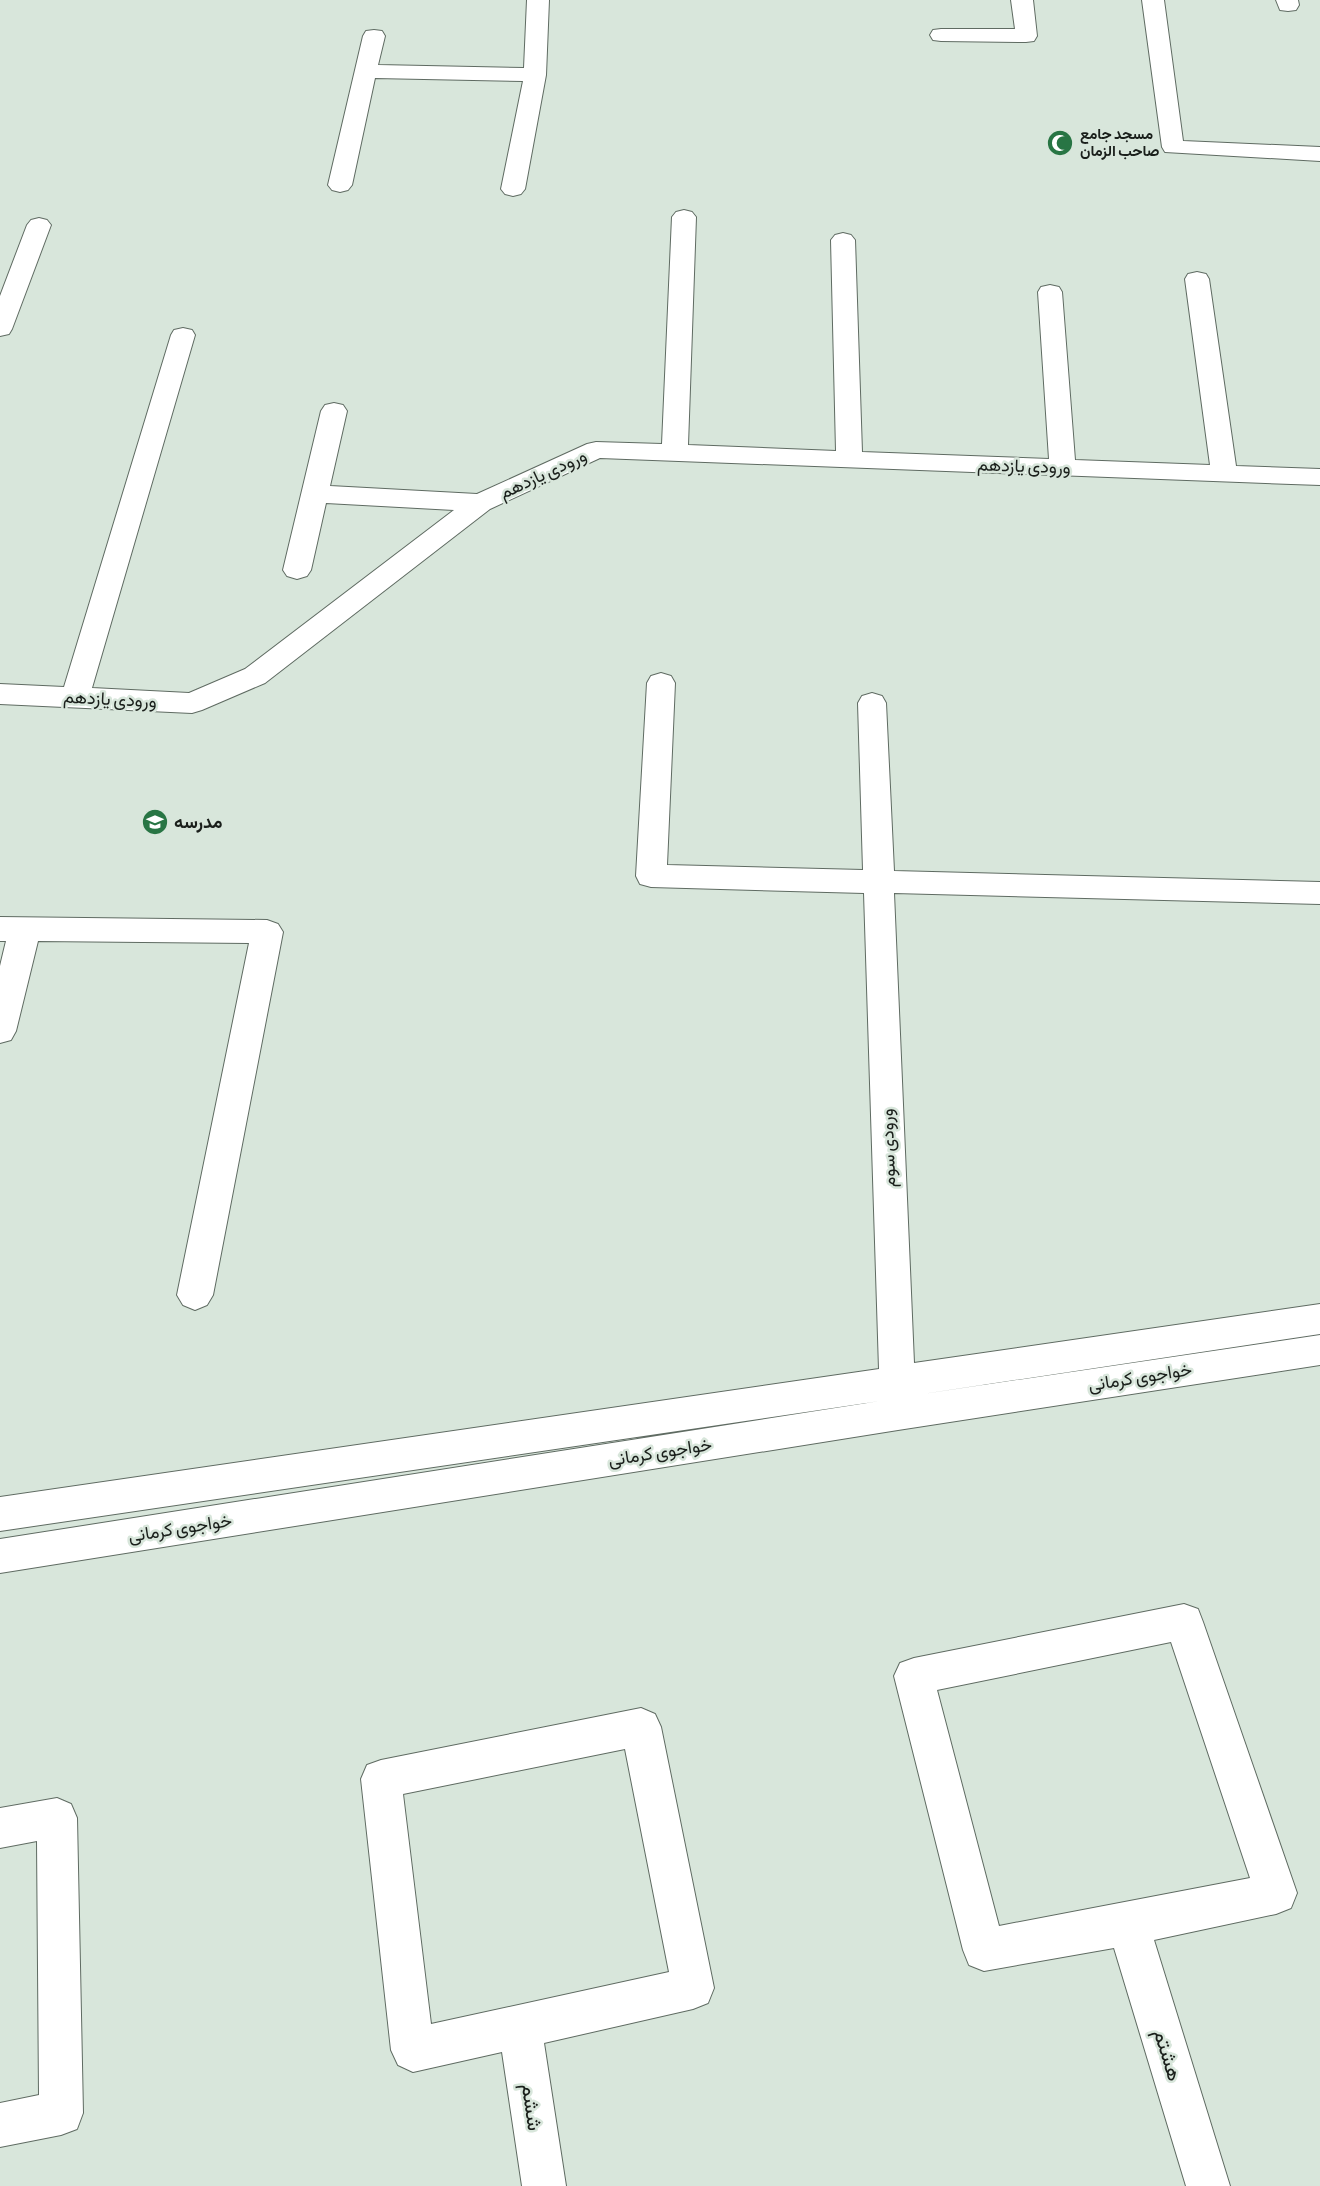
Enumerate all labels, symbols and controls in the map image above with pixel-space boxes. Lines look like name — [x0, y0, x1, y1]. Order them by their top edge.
place label: مسجد جامع صاحب الزمان — [1080, 125, 1160, 161]
mosque icon: مسجد جامع صاحب الزمان — [1045, 128, 1075, 158]
street label: ورودی یازدهم — [496, 445, 591, 505]
street label: ورودی یازدهم — [977, 454, 1071, 480]
street label: ورودی یازدهم — [63, 687, 157, 713]
school or university icon: مدرسه — [140, 807, 170, 837]
place label: مدرسه — [174, 812, 223, 833]
street label: ورودی سوم — [877, 1108, 901, 1188]
street label: خواجوی کرمانی — [1087, 1359, 1193, 1396]
street label: خواجوی کرمانی — [607, 1434, 713, 1471]
street label: خواجوی کرمانی — [127, 1510, 233, 1547]
street label: هشتم — [1147, 2026, 1187, 2085]
street label: ششم — [515, 2082, 547, 2133]

